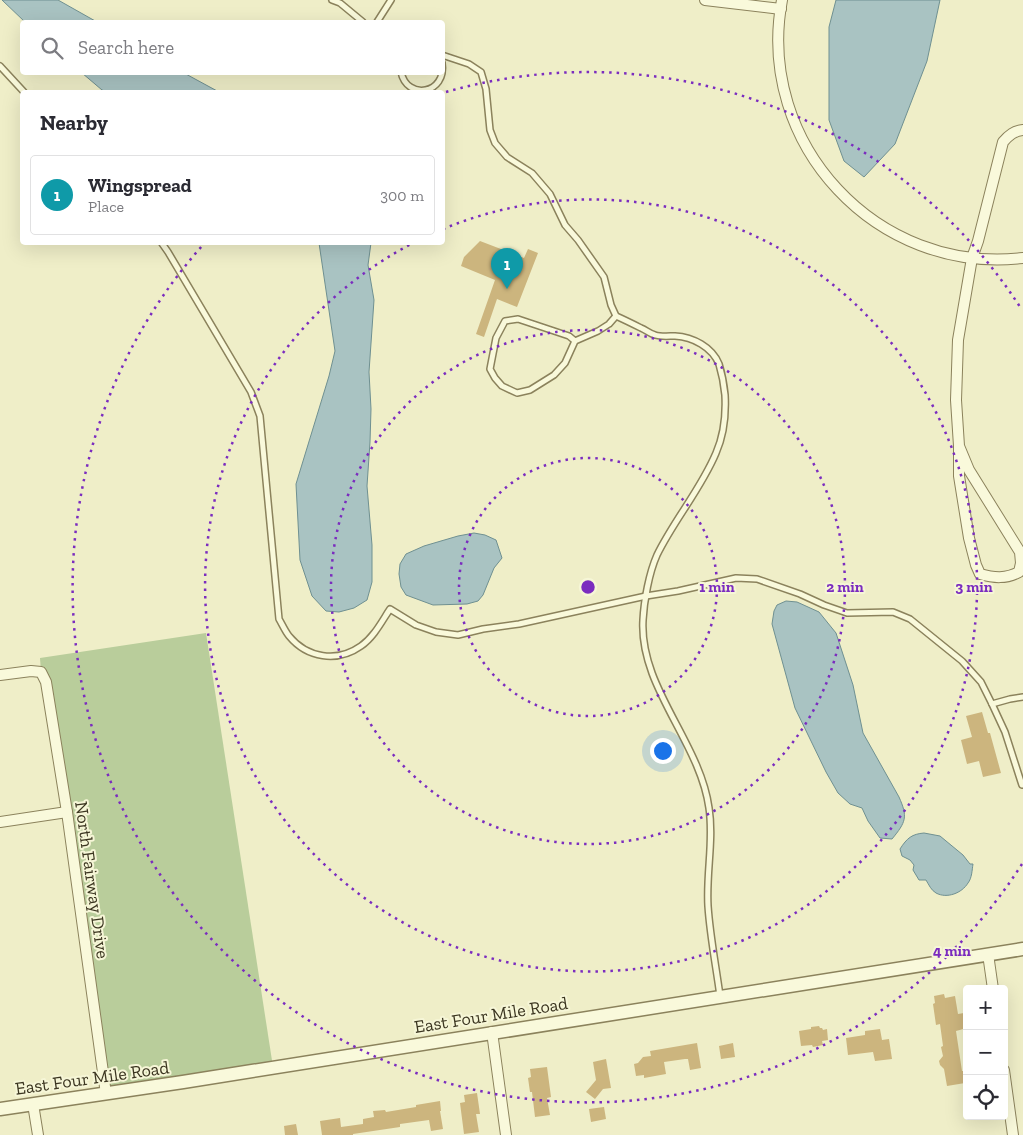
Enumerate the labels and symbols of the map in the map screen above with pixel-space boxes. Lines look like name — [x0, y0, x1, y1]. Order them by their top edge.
pin: 1 — [491, 248, 523, 289]
centre of rings — [579, 578, 597, 596]
text: 1 min — [699, 578, 735, 596]
text: 2 min — [826, 578, 864, 596]
text: 3 min — [955, 578, 993, 596]
your location — [650, 738, 676, 764]
street label: North Fairway Drive — [70, 800, 114, 960]
text: 4 min — [933, 942, 971, 960]
street label: East Four Mile Road — [413, 992, 570, 1038]
street label: East Four Mile Road — [14, 1056, 171, 1100]

